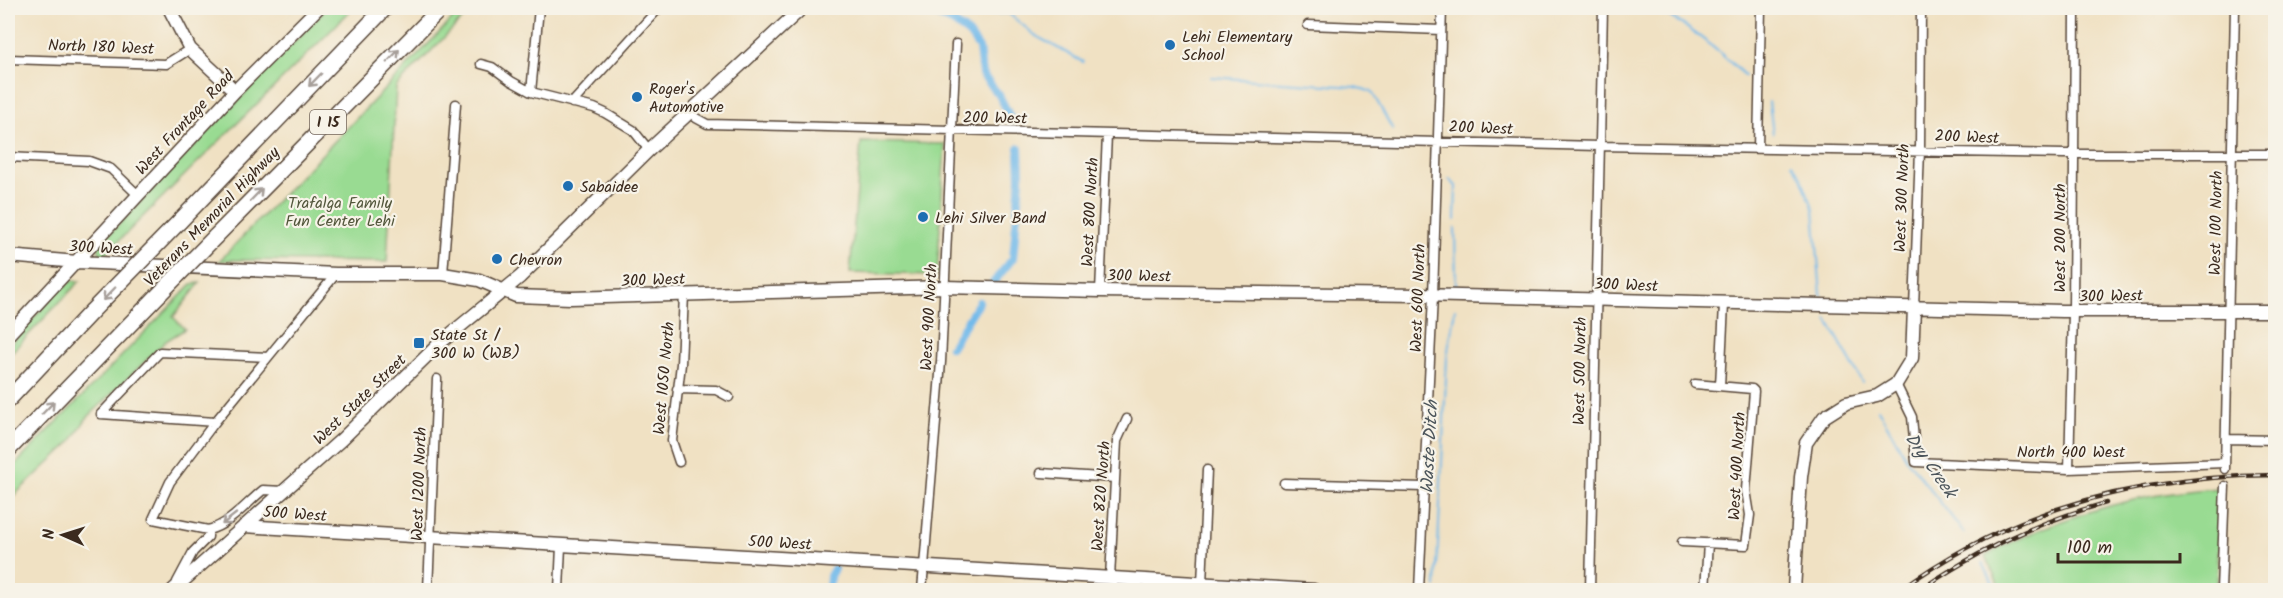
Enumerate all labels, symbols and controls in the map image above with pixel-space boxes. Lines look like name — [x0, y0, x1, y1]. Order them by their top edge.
place label: Lehi Elementary School — [1182, 25, 1293, 68]
street label: North 180 West — [47, 33, 155, 62]
marker: Lehi Elementary School — [1163, 38, 1177, 52]
one-way arrow — [386, 49, 400, 64]
street label: West Frontage Road — [130, 64, 241, 181]
one-way arrow — [308, 72, 322, 87]
place label: Roger's Automotive — [649, 77, 724, 120]
marker: Roger's Automotive — [630, 90, 644, 104]
street label: 200 West — [963, 105, 1028, 132]
road number: I 15 — [310, 110, 346, 134]
street label: 200 West — [1448, 115, 1514, 142]
street label: 200 West — [1934, 124, 2000, 151]
street label: Veterans Memorial Highway — [138, 141, 286, 293]
street label: West 300 North — [1888, 143, 1917, 253]
street label: West 800 North — [1075, 157, 1106, 267]
street label: West 100 North — [2203, 170, 2230, 276]
place label: Sabaidee — [580, 175, 638, 200]
marker: Sabaidee — [561, 179, 575, 193]
street label: West 200 North — [2048, 184, 2073, 293]
one-way arrow — [249, 188, 264, 203]
park label: Trafalga Family Fun Center Lehi — [285, 191, 396, 234]
place label: Lehi Silver Band — [935, 206, 1047, 231]
marker: Lehi Silver Band — [916, 210, 930, 224]
street label: 300 West — [68, 234, 134, 263]
street label: West 600 North — [1404, 243, 1433, 353]
place label: Chevron — [509, 248, 562, 273]
marker: Chevron — [490, 252, 504, 266]
street label: West 900 North — [914, 263, 945, 371]
street label: 300 West — [1107, 263, 1172, 290]
street label: 300 West — [620, 267, 686, 294]
street label: 300 West — [1593, 272, 1659, 299]
street label: 300 West — [2079, 283, 2144, 310]
one-way arrow — [101, 286, 116, 301]
street label: West 500 North — [1567, 317, 1594, 425]
street label: West 1050 North — [647, 321, 682, 436]
place label: State St / 300 W (WB) — [431, 323, 520, 366]
marker: State St / 300 W (WB) — [412, 336, 426, 350]
street label: West State Street — [308, 348, 413, 451]
water label: Waste Ditch — [1414, 399, 1447, 494]
one-way arrow — [41, 401, 55, 416]
street label: West 400 North — [1722, 411, 1753, 521]
street label: West 1200 North — [405, 427, 434, 541]
water label: Dry Creek — [1896, 427, 1965, 507]
street label: West 820 North — [1085, 440, 1118, 552]
street label: North 400 West — [2017, 440, 2126, 465]
street label: 500 West — [262, 500, 328, 529]
north arrow — [33, 505, 93, 565]
one-way arrow — [221, 512, 237, 525]
scale bar — [2058, 526, 2180, 564]
text: N — [37, 529, 62, 540]
street label: 500 West — [747, 529, 813, 558]
text: 100 m — [2067, 534, 2112, 563]

